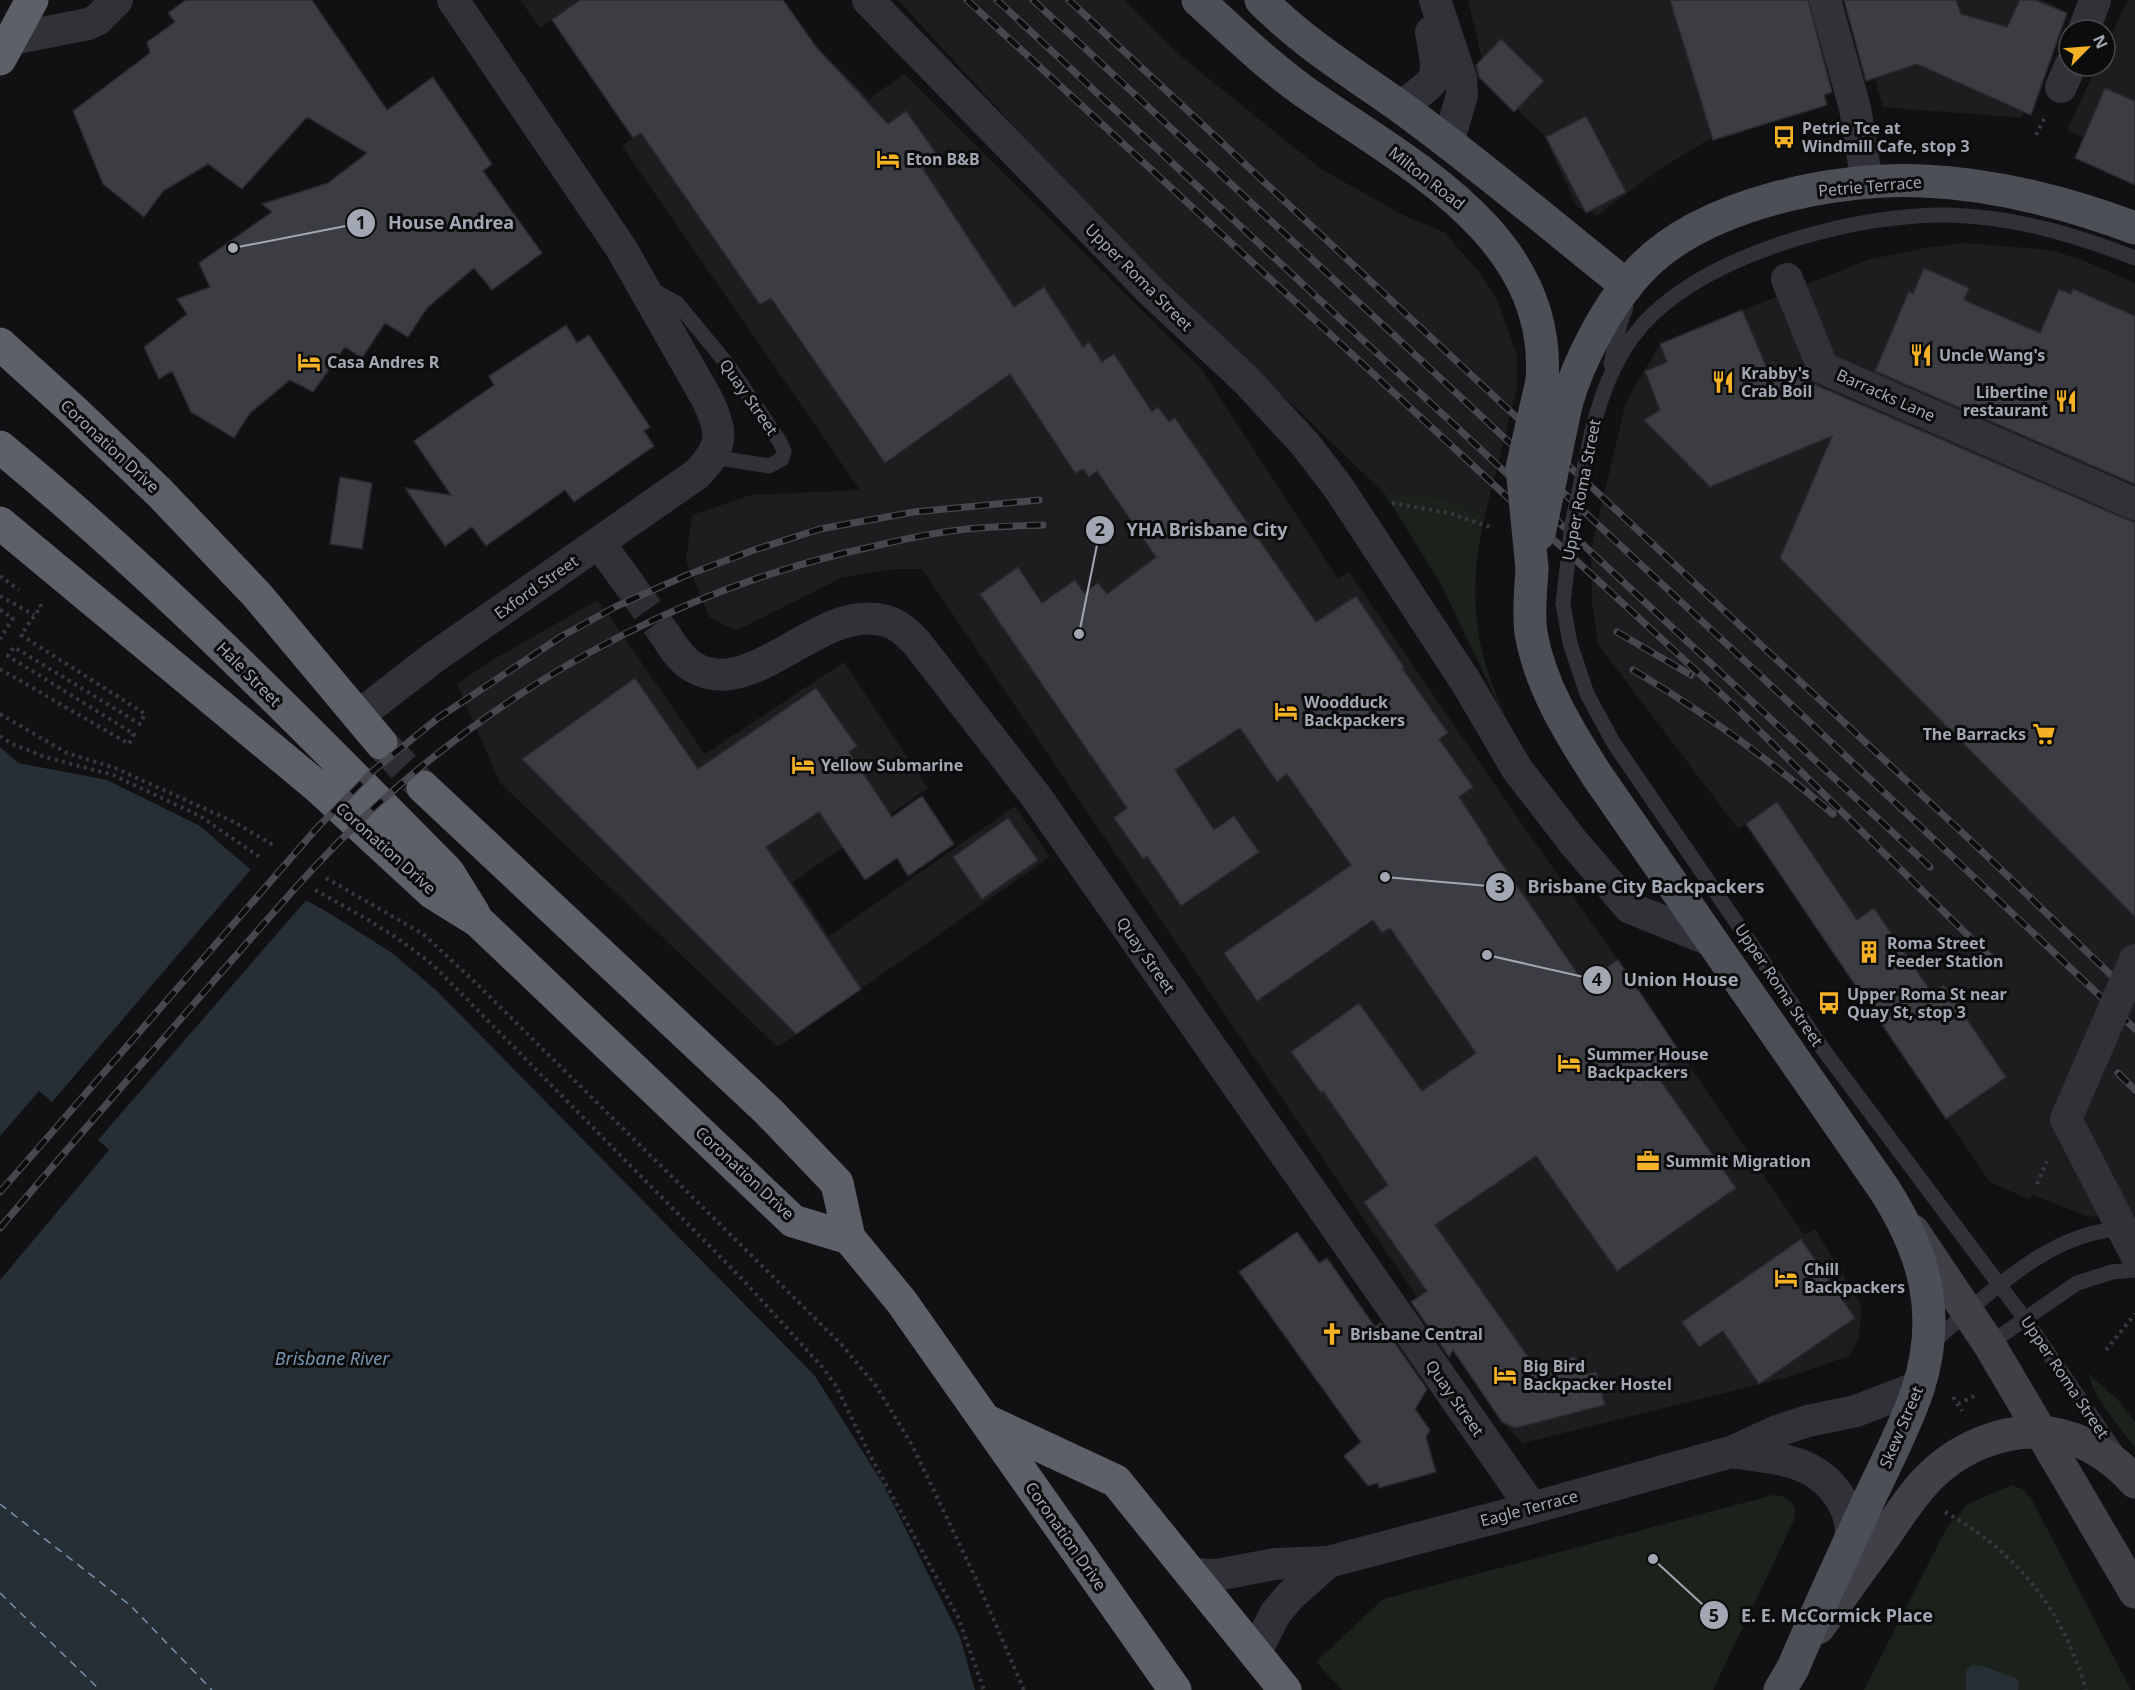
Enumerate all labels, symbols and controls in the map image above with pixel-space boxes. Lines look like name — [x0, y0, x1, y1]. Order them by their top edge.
north arrow — [2057, 18, 2117, 78]
text: N — [2088, 31, 2113, 52]
place label: Petrie Tce at Windmill Cafe, stop 3 — [1802, 117, 1970, 157]
bus stop icon: Petrie Tce at Windmill Cafe, stop 3 — [1771, 124, 1797, 150]
street label: Milton Road — [1384, 141, 1470, 215]
hotel icon: Eton B&B — [875, 146, 901, 172]
place label: Eton B&B — [906, 148, 980, 170]
street label: Petrie Terrace — [1817, 171, 1923, 201]
callout: House Andrea — [346, 205, 526, 241]
text: 1 — [356, 210, 366, 234]
text: House Andrea — [388, 210, 514, 234]
street label: Upper Roma Street — [1080, 218, 1198, 336]
restaurant icon: Uncle Wang's — [1908, 342, 1934, 368]
place label: Uncle Wang's — [1939, 344, 2045, 366]
hotel icon: Casa Andres R — [296, 349, 322, 375]
place label: Casa Andres R — [327, 351, 440, 373]
street label: Quay Street — [715, 355, 783, 440]
place label: Krabby's Crab Boil — [1741, 362, 1812, 402]
street label: Barracks Lane — [1833, 363, 1939, 427]
restaurant icon: Krabby's Crab Boil — [1710, 369, 1736, 395]
place label: Libertine restaurant — [1963, 381, 2048, 421]
restaurant icon: Libertine restaurant — [2053, 388, 2079, 414]
street label: Coronation Drive — [56, 394, 164, 498]
street label: Upper Roma Street — [1557, 417, 1606, 563]
callout: YHA Brisbane City — [1085, 512, 1300, 548]
text: 2 — [1095, 517, 1105, 541]
text: YHA Brisbane City — [1127, 517, 1288, 541]
street label: Exford Street — [490, 550, 582, 624]
street label: Hale Street — [212, 637, 286, 711]
place label: Woodduck Backpackers — [1304, 691, 1405, 731]
hotel icon: Woodduck Backpackers — [1273, 698, 1299, 724]
supermarket icon: The Barracks — [2031, 721, 2057, 747]
place label: The Barracks — [1923, 723, 2026, 745]
hotel icon: Yellow Submarine — [790, 752, 816, 778]
place label: Yellow Submarine — [821, 754, 963, 776]
street label: Coronation Drive — [331, 797, 441, 899]
callout: Brisbane City Backpackers — [1485, 869, 1776, 905]
text: 3 — [1495, 874, 1505, 898]
text: Brisbane City Backpackers — [1527, 874, 1765, 898]
street label: Quay Street — [1112, 913, 1180, 998]
street label: Upper Roma Street — [1730, 919, 1828, 1051]
place label: Roma Street Feeder Station — [1887, 932, 2003, 972]
building icon: Roma Street Feeder Station — [1856, 939, 1882, 965]
callout: Union House — [1582, 962, 1751, 998]
text: 4 — [1592, 967, 1602, 991]
text: Union House — [1624, 967, 1738, 991]
place label: Upper Roma St near Quay St, stop 3 — [1847, 983, 2007, 1023]
bus stop icon: Upper Roma St near Quay St, stop 3 — [1816, 990, 1842, 1016]
place label: Summer House Backpackers — [1587, 1043, 1709, 1083]
hotel icon: Summer House Backpackers — [1556, 1050, 1582, 1076]
street label: Coronation Drive — [691, 1121, 799, 1225]
office icon: Summit Migration — [1635, 1148, 1661, 1174]
place label: Summit Migration — [1666, 1150, 1811, 1172]
place label: Chill Backpackers — [1804, 1258, 1905, 1298]
hotel icon: Chill Backpackers — [1773, 1265, 1799, 1291]
street label: Upper Roma Street — [2016, 1311, 2114, 1443]
church icon: Brisbane Central — [1319, 1321, 1345, 1347]
place label: Brisbane Central — [1350, 1323, 1483, 1345]
water label: Brisbane River — [275, 1346, 390, 1370]
place label: Big Bird Backpacker Hostel — [1523, 1355, 1672, 1395]
street label: Quay Street — [1421, 1356, 1489, 1441]
hotel icon: Big Bird Backpacker Hostel — [1492, 1362, 1518, 1388]
street label: Skew Street — [1874, 1382, 1928, 1472]
street label: Coronation Drive — [1020, 1477, 1112, 1595]
street label: Eagle Terrace — [1478, 1484, 1580, 1532]
callout: E. E. McCormick Place — [1699, 1597, 1945, 1633]
text: 5 — [1709, 1603, 1719, 1627]
text: E. E. McCormick Place — [1741, 1603, 1933, 1627]

